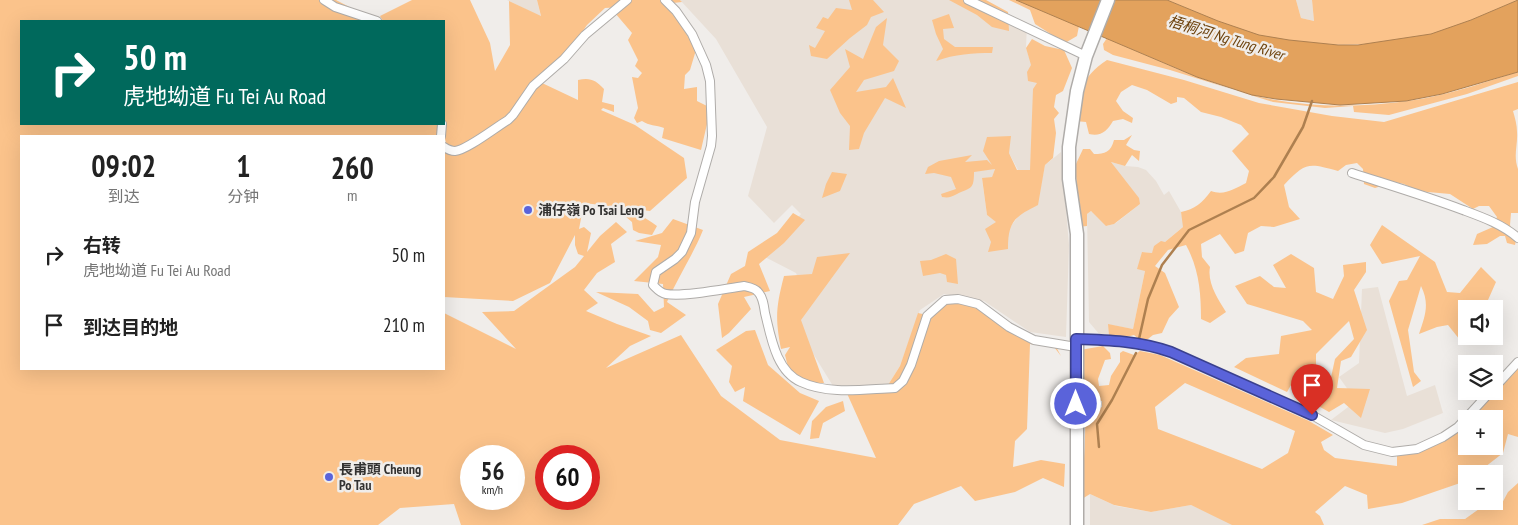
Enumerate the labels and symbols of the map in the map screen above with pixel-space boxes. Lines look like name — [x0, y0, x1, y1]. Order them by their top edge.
water label: 梧桐河 Ng Tung River — [1166, 11, 1288, 65]
place label: 浦仔嶺 Po Tsai Leng — [538, 201, 644, 219]
marker: 浦仔嶺 Po Tsai Leng — [522, 204, 534, 216]
pin — [1291, 364, 1333, 415]
position arrow — [1049, 377, 1101, 429]
speed limit sign: 60 — [535, 445, 600, 510]
place label: 長甫頭 Cheung Po Tau — [339, 460, 421, 494]
marker: 長甫頭 Cheung Po Tau — [323, 471, 335, 483]

